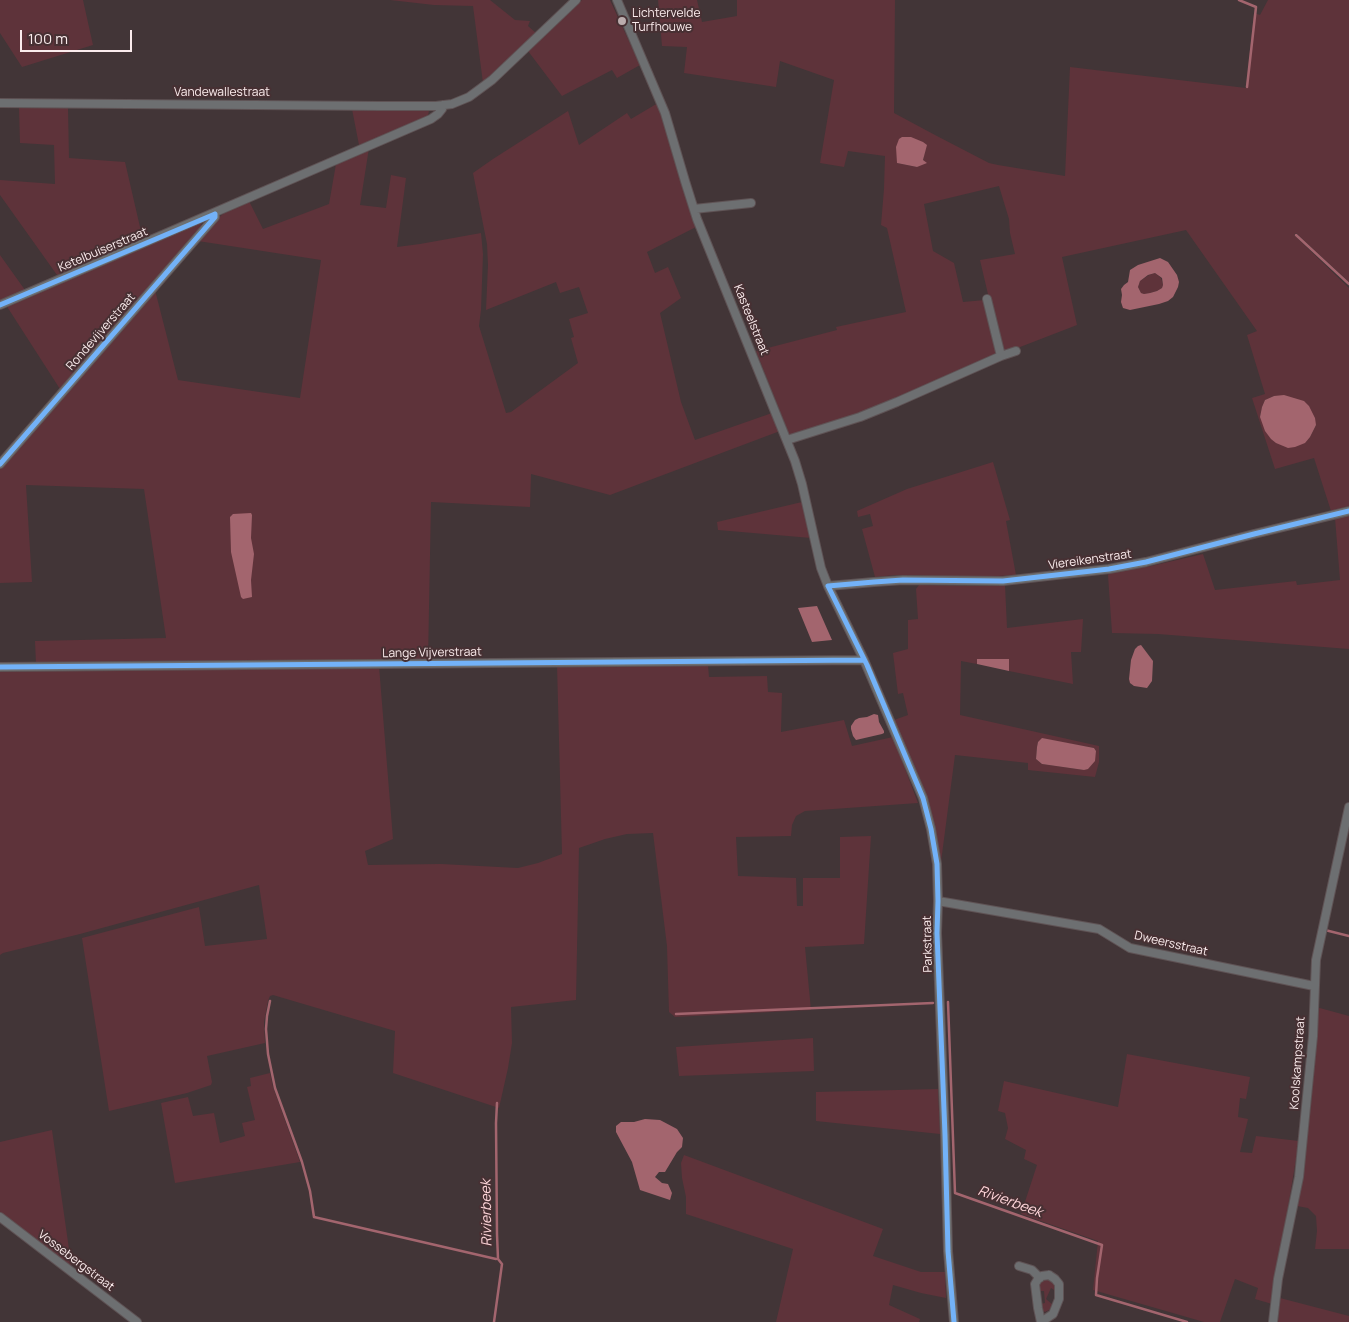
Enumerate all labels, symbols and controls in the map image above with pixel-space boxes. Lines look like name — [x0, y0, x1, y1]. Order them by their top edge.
place label: Lichtervelde Turfhouwe — [632, 7, 700, 35]
marker: Lichtervelde Turfhouwe — [616, 15, 628, 27]
scale bar — [22, 20, 135, 52]
text: 100 m — [28, 28, 68, 49]
street label: Vandewallestraat — [174, 86, 270, 100]
street label: Ketelbuiserstraat — [56, 225, 150, 275]
street label: Kasteelstraat — [730, 283, 772, 357]
street label: Rondevijverstraat — [63, 290, 139, 374]
street label: Viereikenstraat — [1047, 547, 1133, 573]
street label: Lange Vijverstraat — [382, 645, 482, 661]
street label: Parkstraat — [920, 915, 936, 973]
street label: Dweersstraat — [1133, 929, 1209, 959]
street label: Koolskampstraat — [1288, 1016, 1308, 1110]
water label: Rivierbeek — [478, 1179, 496, 1247]
water label: Rivierbeek — [976, 1183, 1044, 1221]
street label: Vossebergstraat — [35, 1228, 117, 1294]

